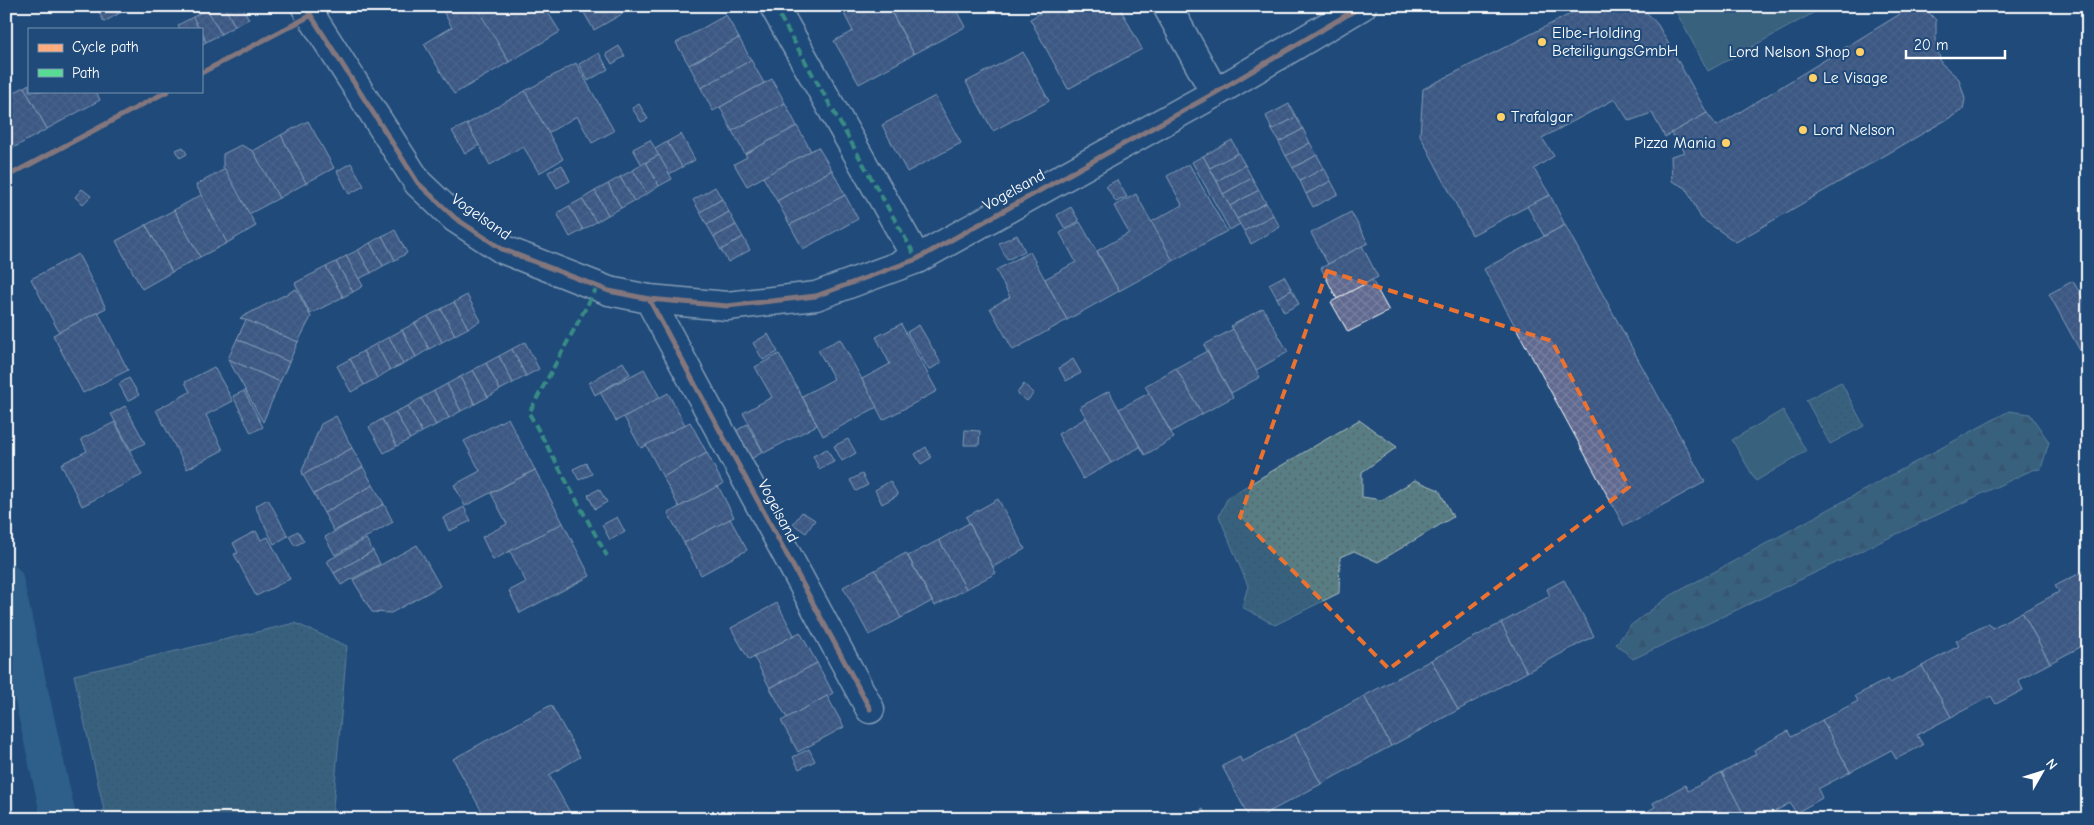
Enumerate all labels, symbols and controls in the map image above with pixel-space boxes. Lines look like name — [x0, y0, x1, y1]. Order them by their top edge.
place label: Elbe-Holding BeteiligungsGmbH — [1552, 24, 1678, 60]
legend — [28, 28, 202, 92]
scale bar — [1906, 28, 2005, 60]
marker: Elbe-Holding BeteiligungsGmbH — [1536, 36, 1548, 48]
text: 20 m — [1914, 36, 1948, 54]
text: Cycle path — [72, 38, 139, 56]
place label: Lord Nelson Shop — [1728, 43, 1850, 61]
marker: Lord Nelson Shop — [1854, 46, 1866, 58]
text: Path — [72, 64, 100, 82]
place label: Le Visage — [1823, 69, 1888, 87]
marker: Le Visage — [1807, 72, 1819, 84]
place label: Trafalgar — [1511, 108, 1573, 126]
marker: Trafalgar — [1495, 111, 1507, 123]
place label: Lord Nelson — [1813, 121, 1895, 139]
marker: Lord Nelson — [1797, 124, 1809, 136]
place label: Pizza Mania — [1634, 134, 1716, 152]
marker: Pizza Mania — [1720, 137, 1732, 149]
street label: Vogelsand — [980, 166, 1048, 214]
street label: Vogelsand — [448, 190, 514, 244]
street label: Vogelsand — [754, 477, 802, 545]
north arrow — [2016, 748, 2066, 798]
text: N — [2042, 755, 2061, 773]

